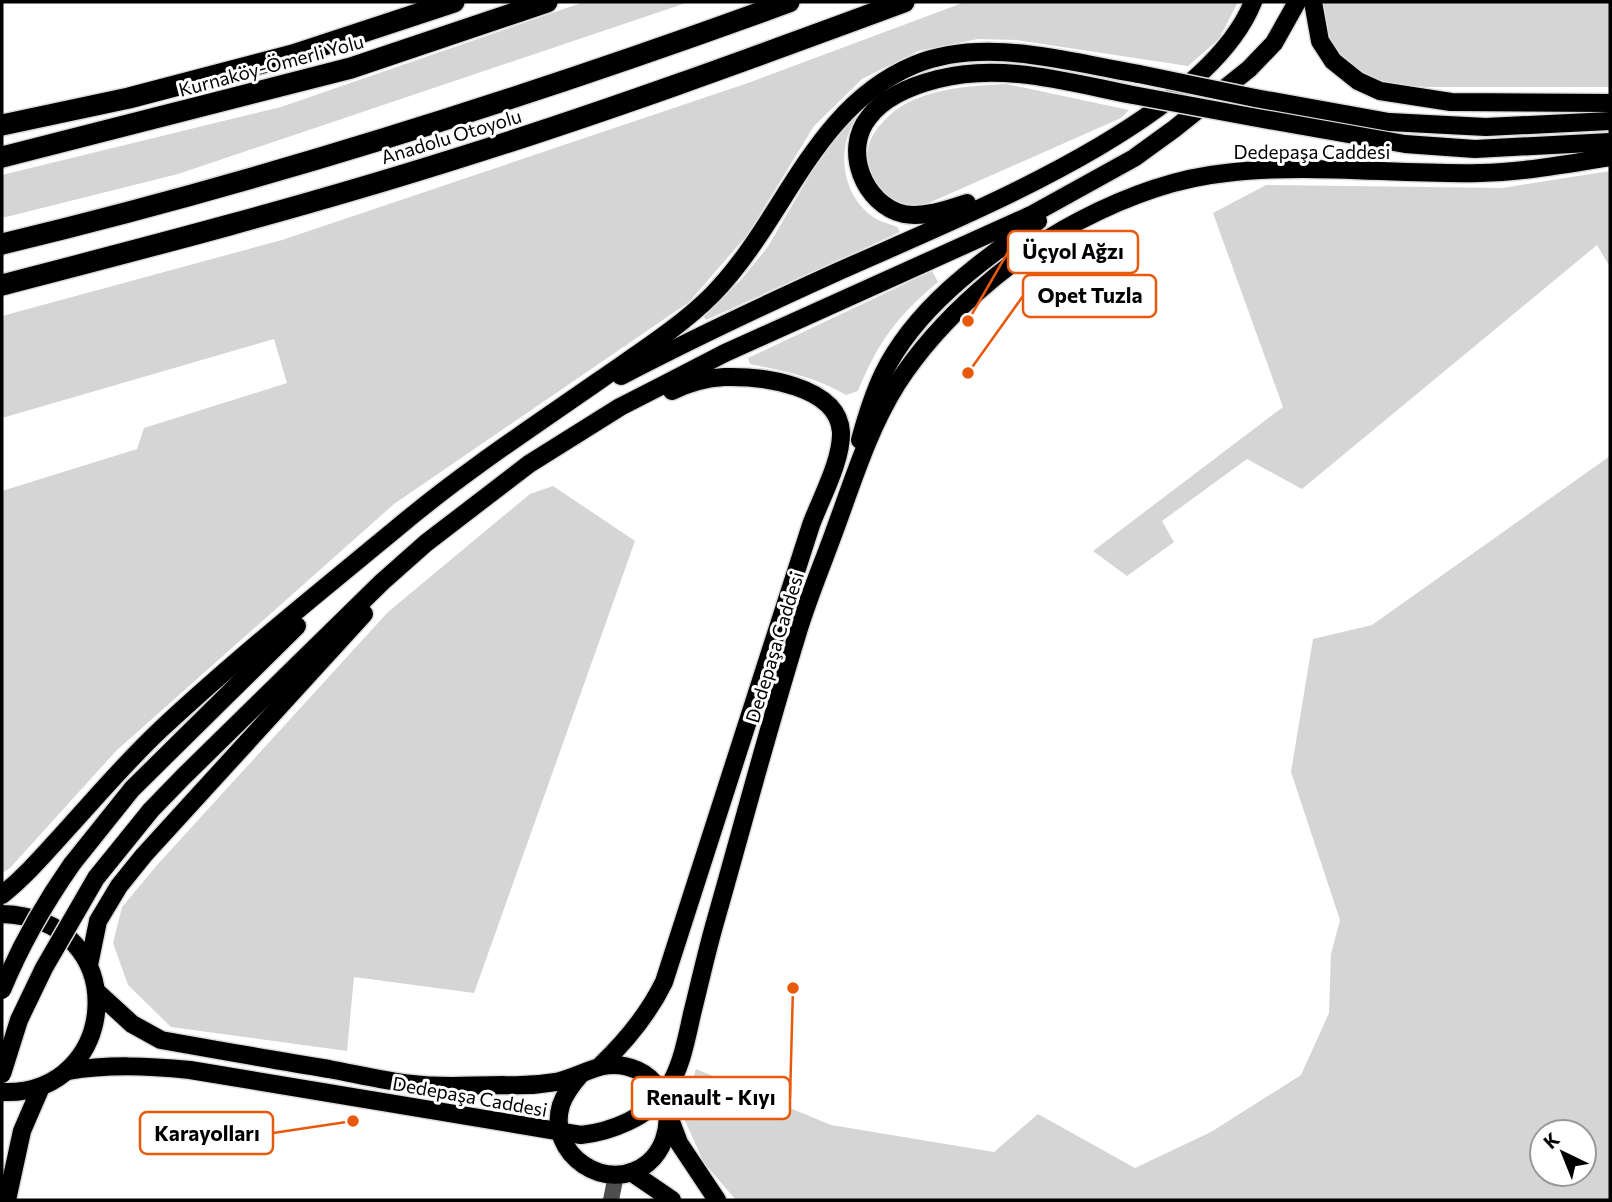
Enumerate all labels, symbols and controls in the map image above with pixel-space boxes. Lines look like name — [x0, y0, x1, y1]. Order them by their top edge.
street label: Kurnaköy-Ömerli Yolu — [176, 29, 366, 101]
street label: Anadolu Otoyolu — [378, 104, 524, 168]
street label: Dedepaşa Caddesi — [1234, 140, 1390, 163]
callout: Üçyol Ağzı — [1008, 231, 1138, 273]
text: Üçyol Ağzı — [1022, 238, 1124, 263]
callout: Opet Tuzla — [1023, 275, 1156, 317]
text: Opet Tuzla — [1037, 282, 1143, 307]
street label: Dedepaşa Caddesi — [740, 569, 808, 725]
street label: Dedepaşa Caddesi — [391, 1071, 549, 1121]
callout: Renault - Kıyı — [632, 1077, 790, 1119]
text: Renault - Kıyı — [646, 1084, 776, 1109]
callout: Karayolları — [140, 1112, 273, 1154]
north arrow — [1528, 1118, 1598, 1188]
text: Karayolları — [154, 1120, 260, 1145]
text: K — [1538, 1127, 1564, 1153]

